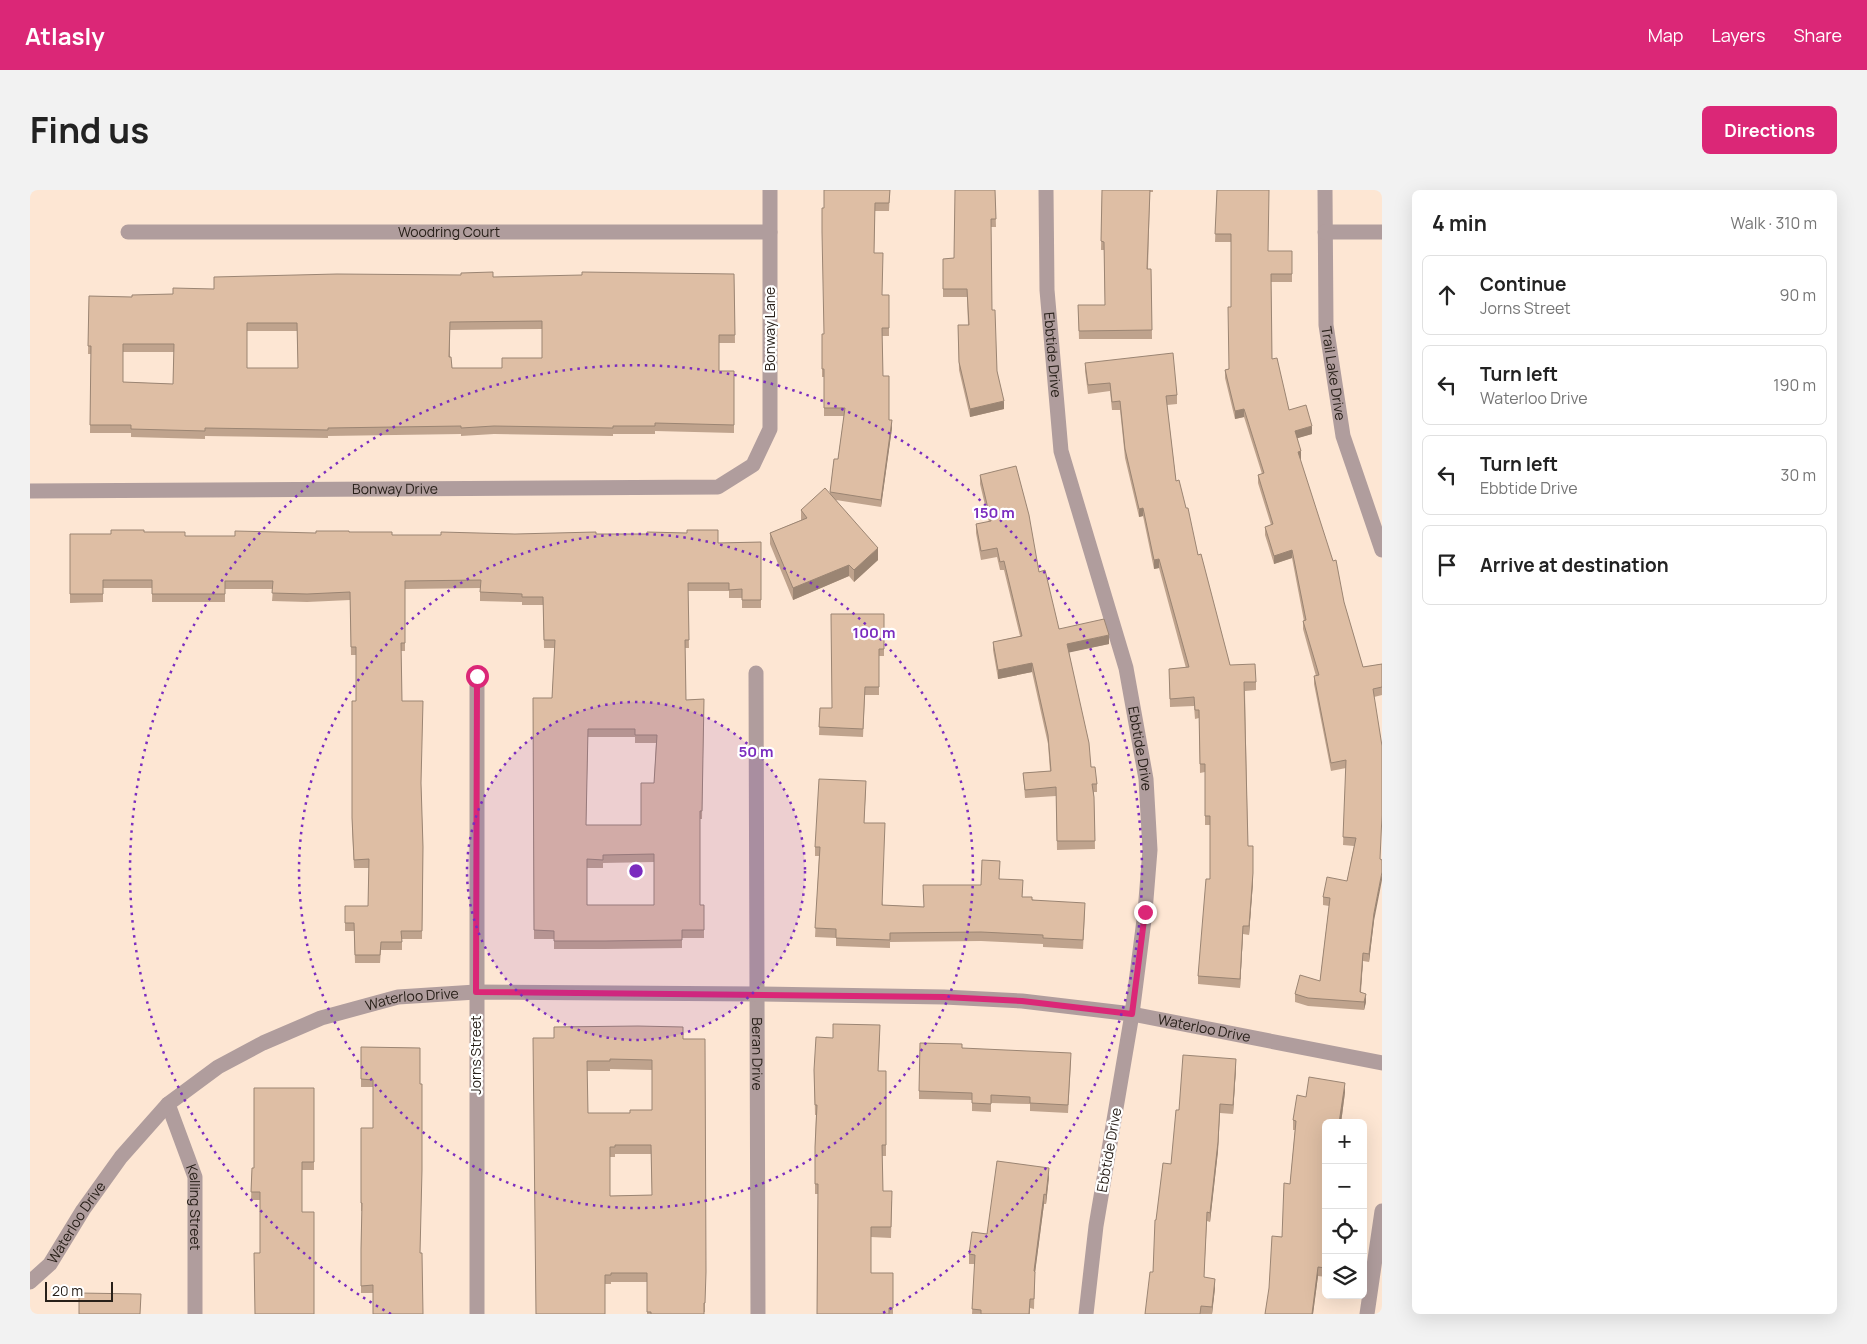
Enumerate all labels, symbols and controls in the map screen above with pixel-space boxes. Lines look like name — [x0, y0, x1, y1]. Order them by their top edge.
text: Atlasly — [25, 19, 105, 52]
text: Map — [1648, 23, 1683, 47]
text: Layers — [1711, 23, 1765, 47]
text: Share — [1793, 23, 1842, 47]
text: Find us — [30, 106, 149, 154]
button: Directions — [1702, 106, 1837, 154]
text: 4 min — [1432, 209, 1487, 237]
text: Walk · 310 m — [1731, 212, 1817, 234]
street label: Woodring Court — [398, 222, 501, 241]
text: Continue — [1480, 271, 1566, 297]
icon: ahead — [1433, 281, 1461, 309]
text: 90 m — [1780, 284, 1816, 306]
street label: Bonway Lane — [760, 287, 779, 371]
text: Jorns Street — [1480, 297, 1571, 319]
street label: Ebbtide Drive — [1040, 311, 1066, 398]
street label: Trail Lake Drive — [1317, 325, 1351, 422]
text: Turn left — [1480, 361, 1558, 387]
icon: left — [1433, 371, 1461, 399]
text: 190 m — [1773, 374, 1816, 396]
text: Waterloo Drive — [1480, 387, 1588, 409]
text: Turn left — [1480, 451, 1558, 477]
icon: left — [1433, 461, 1461, 489]
text: 30 m — [1781, 464, 1816, 486]
text: Ebbtide Drive — [1480, 477, 1578, 499]
street label: Bonway Drive — [352, 479, 438, 498]
text: 150 m — [973, 502, 1015, 523]
icon: arrive — [1433, 551, 1461, 579]
text: Arrive at destination — [1480, 552, 1669, 578]
text: 100 m — [853, 622, 895, 643]
route start — [466, 665, 489, 688]
street label: Ebbtide Drive — [1124, 705, 1157, 791]
text: 50 m — [738, 741, 774, 762]
centre of rings — [627, 862, 645, 880]
route end — [1134, 901, 1157, 924]
street label: Waterloo Drive — [363, 983, 459, 1015]
street label: Waterloo Drive — [1156, 1009, 1252, 1046]
street label: Jorns Street — [466, 1015, 485, 1095]
street label: Beran Drive — [748, 1017, 767, 1091]
street label: Ebbtide Drive — [1092, 1106, 1125, 1194]
map controls — [1322, 1119, 1367, 1299]
button: + — [1322, 1119, 1367, 1164]
street label: Kelling Street — [182, 1161, 205, 1251]
button: − — [1322, 1164, 1367, 1209]
street label: Waterloo Drive — [42, 1177, 110, 1267]
button: locate — [1322, 1209, 1367, 1254]
button: layers — [1322, 1254, 1367, 1299]
scale bar — [45, 1279, 112, 1302]
text: 20 m — [52, 1281, 83, 1300]

